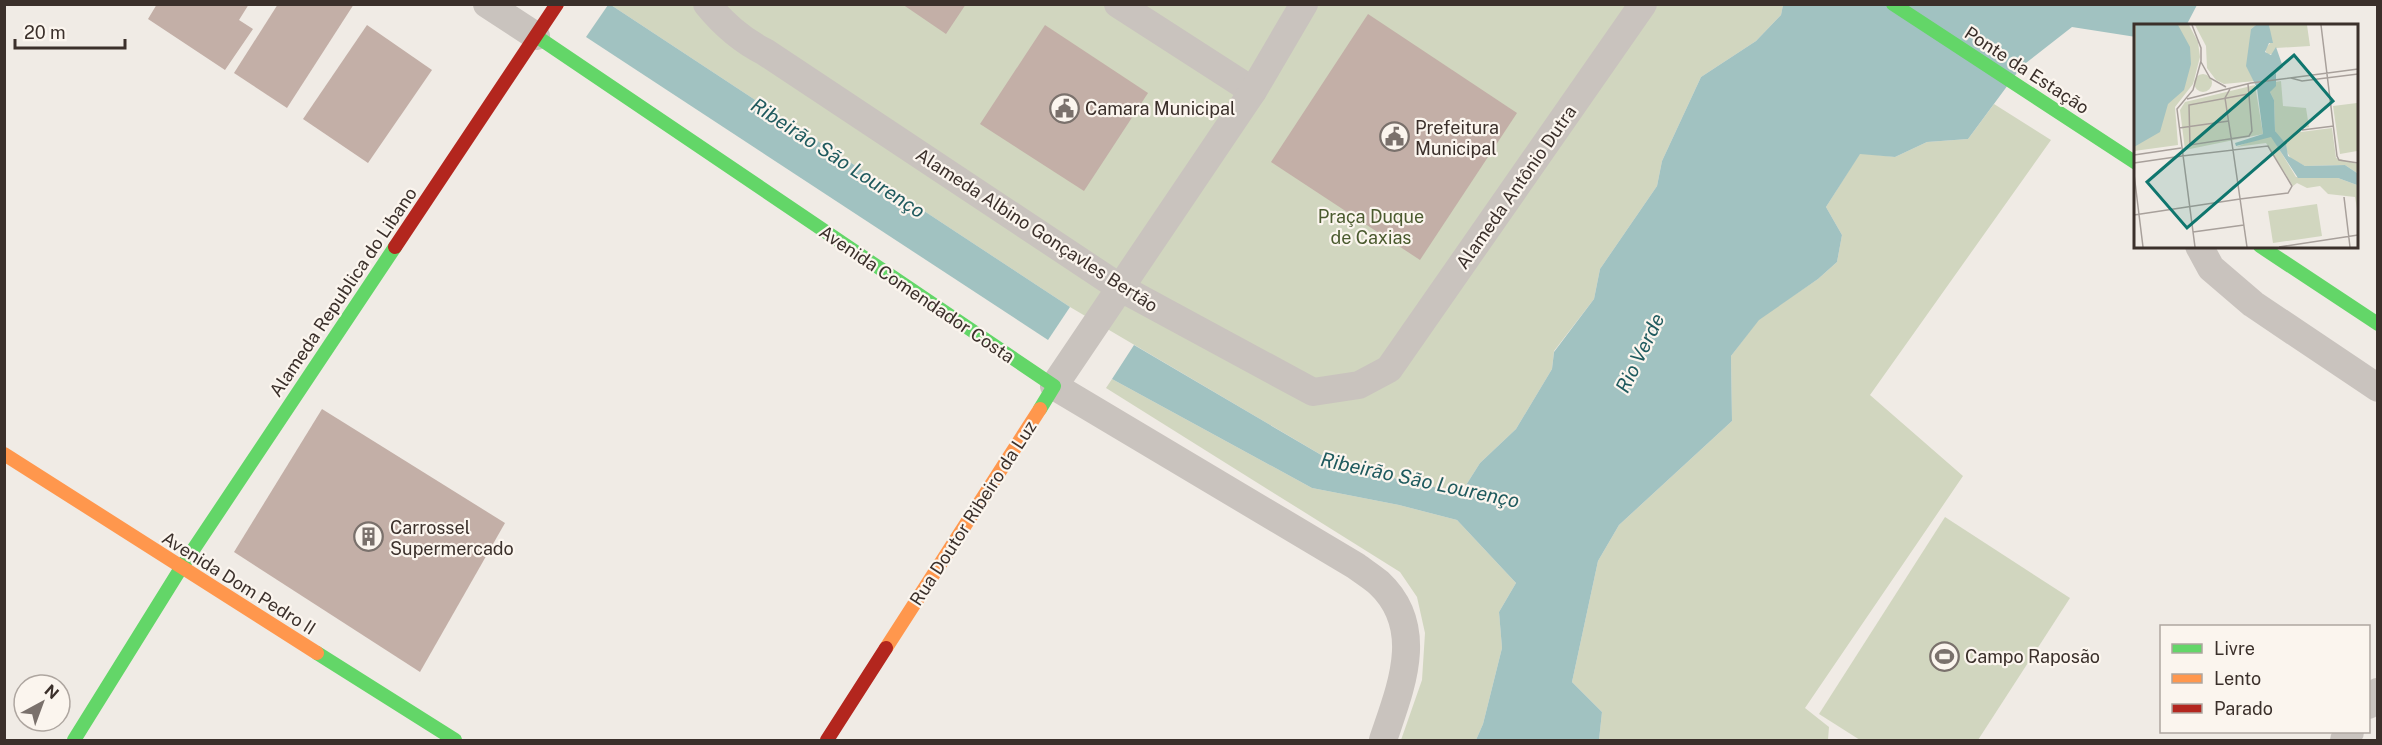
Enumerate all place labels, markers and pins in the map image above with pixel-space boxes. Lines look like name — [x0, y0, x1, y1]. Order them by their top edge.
public building icon: Camara Municipal — [1048, 92, 1080, 124]
place label: Camara Municipal — [1085, 98, 1235, 119]
place label: Prefeitura Municipal — [1415, 117, 1499, 159]
public building icon: Prefeitura Municipal — [1378, 121, 1410, 153]
place label: Carrossel Supermercado — [390, 517, 514, 559]
building icon: Carrossel Supermercado — [353, 521, 385, 553]
sports icon: Campo Raposão — [1928, 640, 1960, 672]
place label: Campo Raposão — [1965, 646, 2100, 667]

